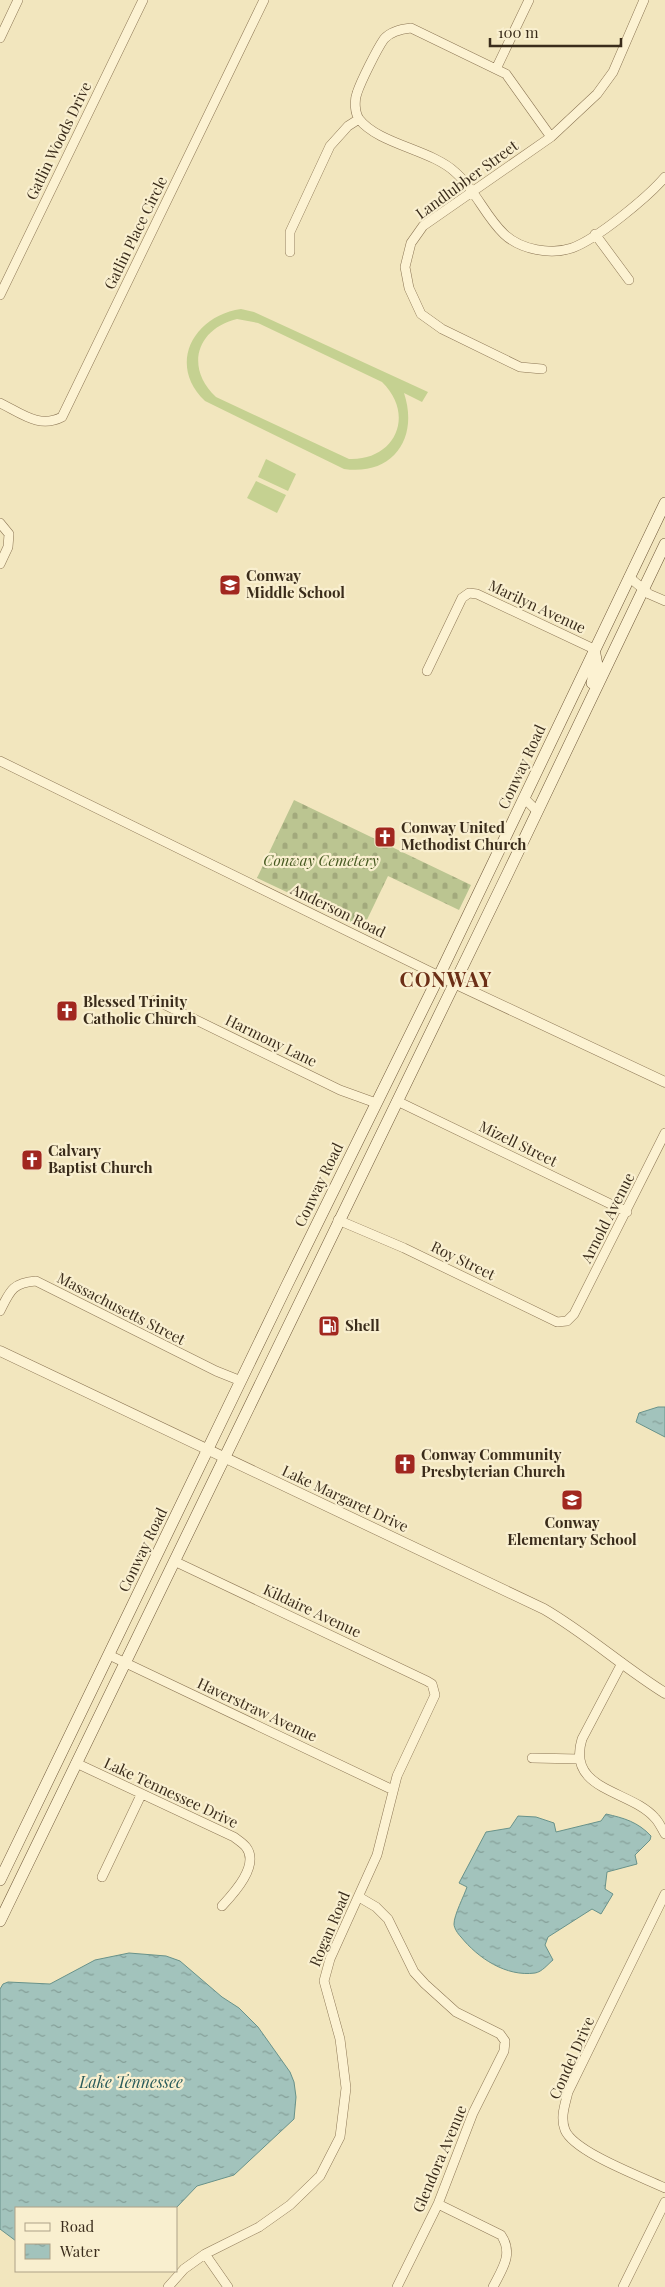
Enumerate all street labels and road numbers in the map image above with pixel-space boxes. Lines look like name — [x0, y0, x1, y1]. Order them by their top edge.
street label: Gatlin Woods Drive — [21, 78, 95, 203]
street label: Landlubber Street — [411, 135, 522, 223]
street label: Gatlin Place Circle — [99, 173, 171, 293]
street label: Marilyn Avenue — [486, 575, 589, 637]
street label: Conway Road — [493, 721, 550, 812]
street label: Anderson Road — [287, 878, 389, 942]
street label: Harmony Lane — [222, 1009, 321, 1071]
street label: Mizell Street — [476, 1116, 562, 1171]
street label: Conway Road — [289, 1139, 347, 1230]
street label: Arnold Avenue — [575, 1169, 638, 1267]
street label: Roy Street — [428, 1236, 499, 1285]
street label: Massachusetts Street — [54, 1267, 190, 1349]
street label: Lake Margaret Drive — [279, 1460, 412, 1536]
street label: Conway Road — [113, 1504, 171, 1595]
street label: Kildaire Avenue — [260, 1579, 365, 1641]
street label: Haverstraw Avenue — [194, 1673, 321, 1746]
street label: Lake Tennessee Drive — [101, 1752, 242, 1832]
street label: Rogan Road — [304, 1888, 354, 1969]
street label: Condel Drive — [544, 2013, 598, 2102]
street label: Glendora Avenue — [407, 2102, 471, 2215]

